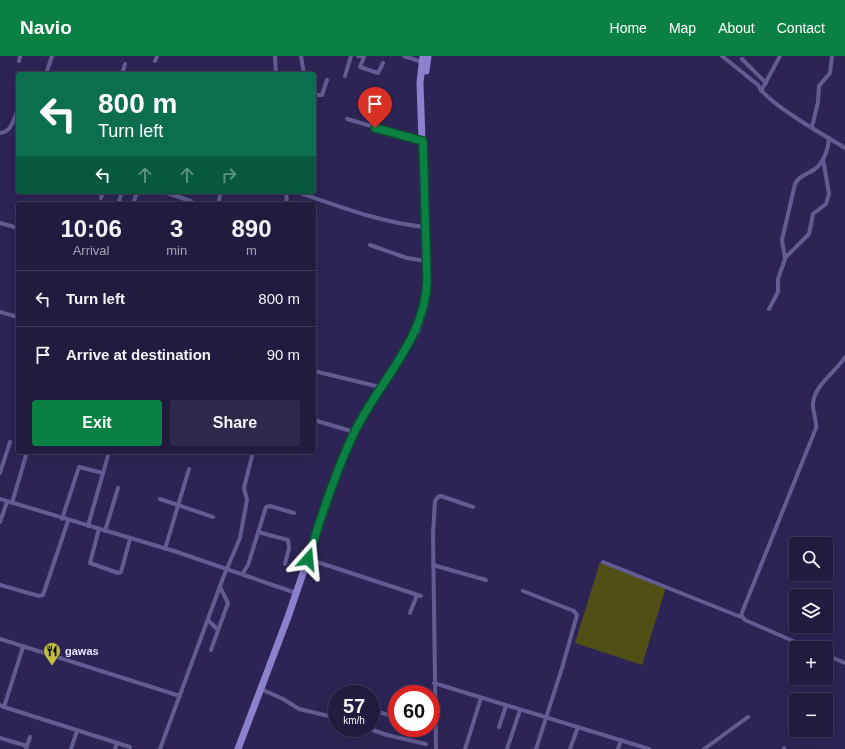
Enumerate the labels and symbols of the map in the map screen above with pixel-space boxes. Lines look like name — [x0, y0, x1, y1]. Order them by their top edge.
pin — [358, 87, 392, 128]
position arrow — [287, 538, 329, 580]
restaurant icon: gawas — [42, 641, 62, 666]
place label: gawas — [65, 645, 99, 657]
speed limit sign: 60 — [388, 685, 440, 737]

